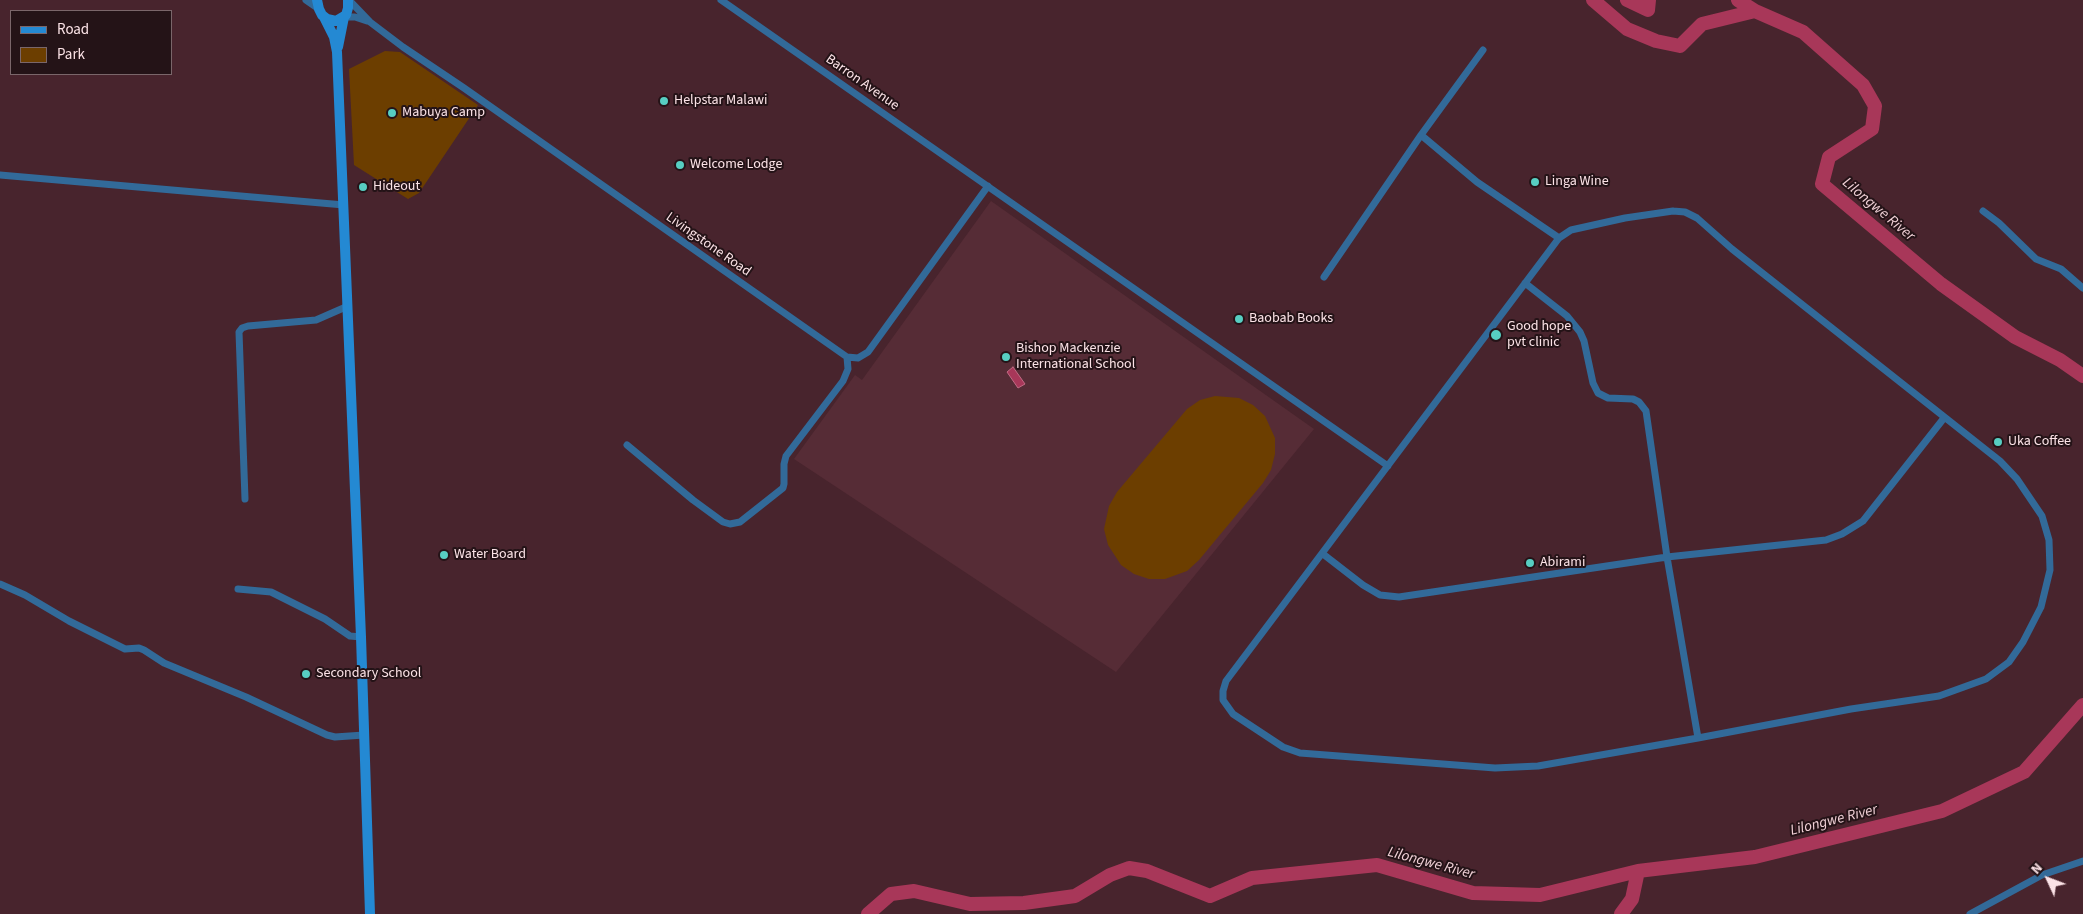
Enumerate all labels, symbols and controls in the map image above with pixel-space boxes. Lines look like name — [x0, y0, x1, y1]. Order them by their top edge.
legend — [10, 10, 172, 75]
text: Road — [57, 19, 89, 40]
text: Park — [57, 44, 85, 65]
street label: Barron Avenue — [822, 51, 902, 115]
place label: Helpstar Malawi — [674, 93, 767, 109]
marker: Helpstar Malawi — [658, 95, 670, 107]
place label: Mabuya Camp — [402, 105, 485, 121]
marker: Mabuya Camp — [386, 107, 398, 119]
place label: Welcome Lodge — [690, 157, 782, 173]
marker: Welcome Lodge — [674, 159, 686, 171]
place label: Linga Wine — [1545, 174, 1609, 190]
water label: Lilongwe River — [1838, 174, 1918, 246]
marker: Linga Wine — [1529, 176, 1541, 188]
place label: Hideout — [373, 179, 420, 195]
marker: Hideout — [357, 181, 369, 193]
street label: Livingstone Road — [662, 209, 754, 281]
place label: Baobab Books — [1249, 311, 1333, 327]
marker: Baobab Books — [1233, 313, 1245, 325]
place label: Good hope pvt clinic — [1507, 319, 1571, 352]
marker: Good hope pvt clinic — [1489, 328, 1503, 342]
place label: Bishop Mackenzie International School — [1016, 341, 1135, 374]
marker: Bishop Mackenzie International School — [1000, 351, 1012, 363]
place label: Uka Coffee — [2008, 434, 2071, 450]
marker: Uka Coffee — [1992, 436, 2004, 448]
place label: Water Board — [454, 547, 526, 563]
marker: Water Board — [438, 549, 450, 561]
place label: Abirami — [1540, 555, 1585, 571]
marker: Abirami — [1524, 557, 1536, 569]
place label: Secondary School — [316, 666, 421, 682]
marker: Secondary School — [300, 668, 312, 680]
water label: Lilongwe River — [1788, 801, 1880, 841]
water label: Lilongwe River — [1386, 844, 1476, 884]
north arrow — [2023, 854, 2073, 904]
text: N — [2027, 859, 2048, 879]

